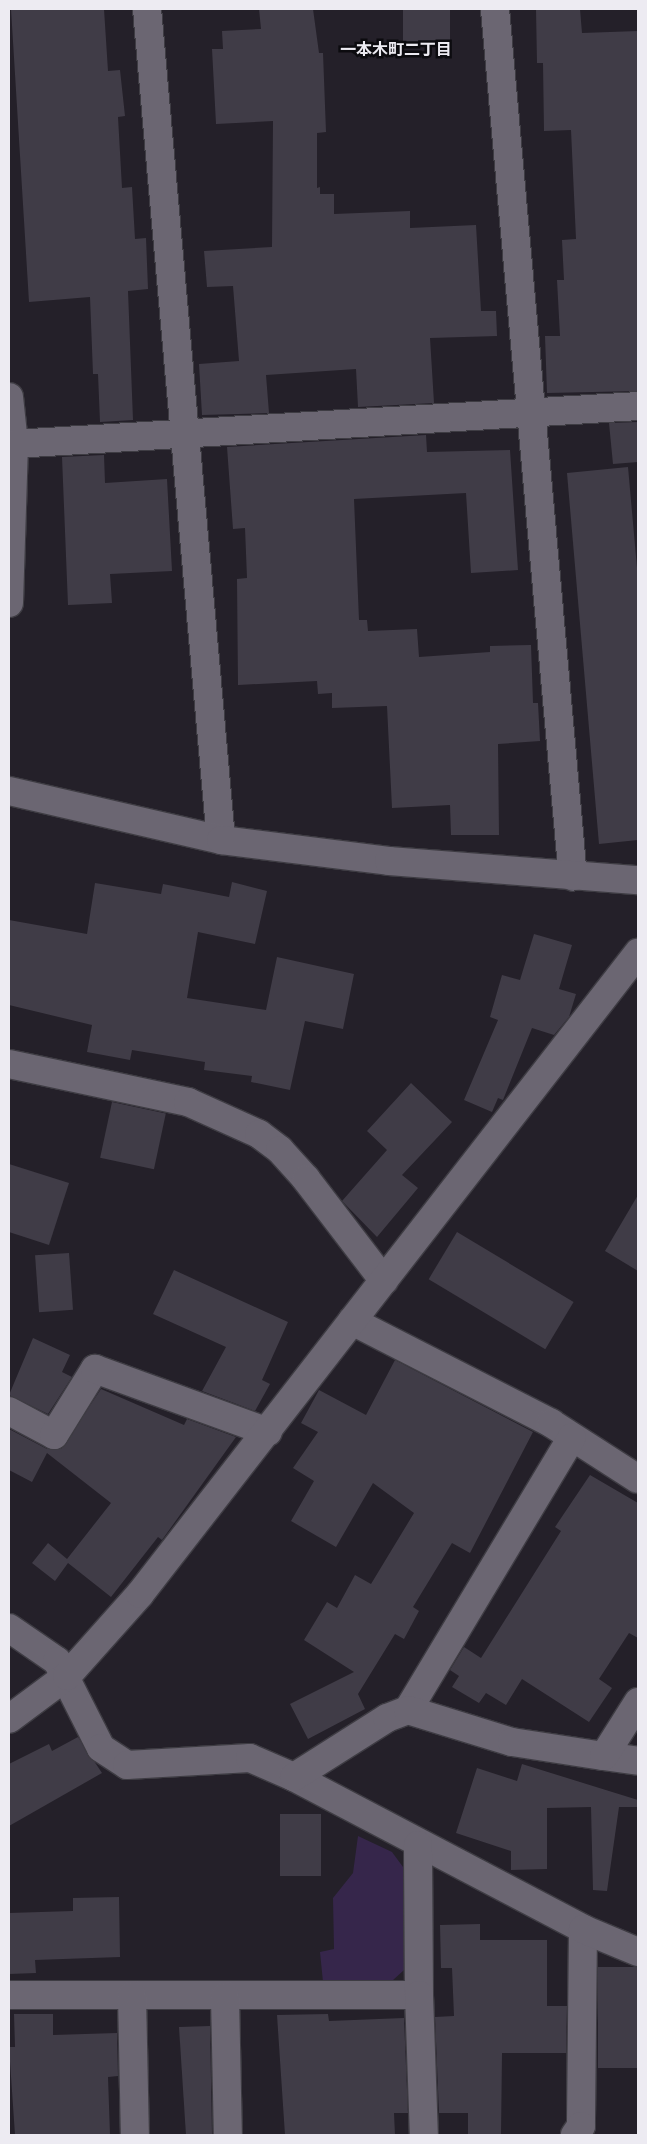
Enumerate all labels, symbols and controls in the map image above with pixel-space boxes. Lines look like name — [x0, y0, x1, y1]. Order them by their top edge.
district label: 一本木町二丁目 — [340, 39, 452, 59]

